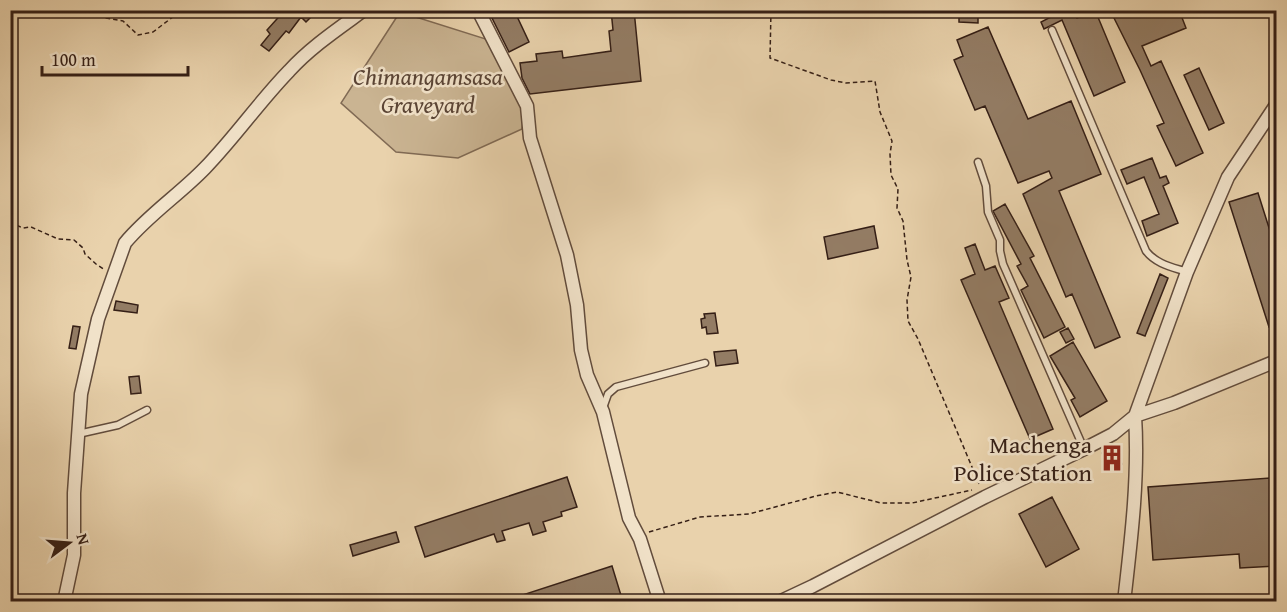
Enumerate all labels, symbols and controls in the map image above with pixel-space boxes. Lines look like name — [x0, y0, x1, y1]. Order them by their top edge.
scale bar — [42, 39, 188, 77]
text: 100 m — [51, 46, 96, 73]
park label: Chimangamsasa Graveyard — [353, 59, 503, 122]
place label: Machenga Police Station — [954, 427, 1093, 490]
building icon: Machenga Police Station — [1097, 443, 1127, 473]
north arrow — [39, 513, 99, 573]
text: N — [70, 530, 97, 548]

